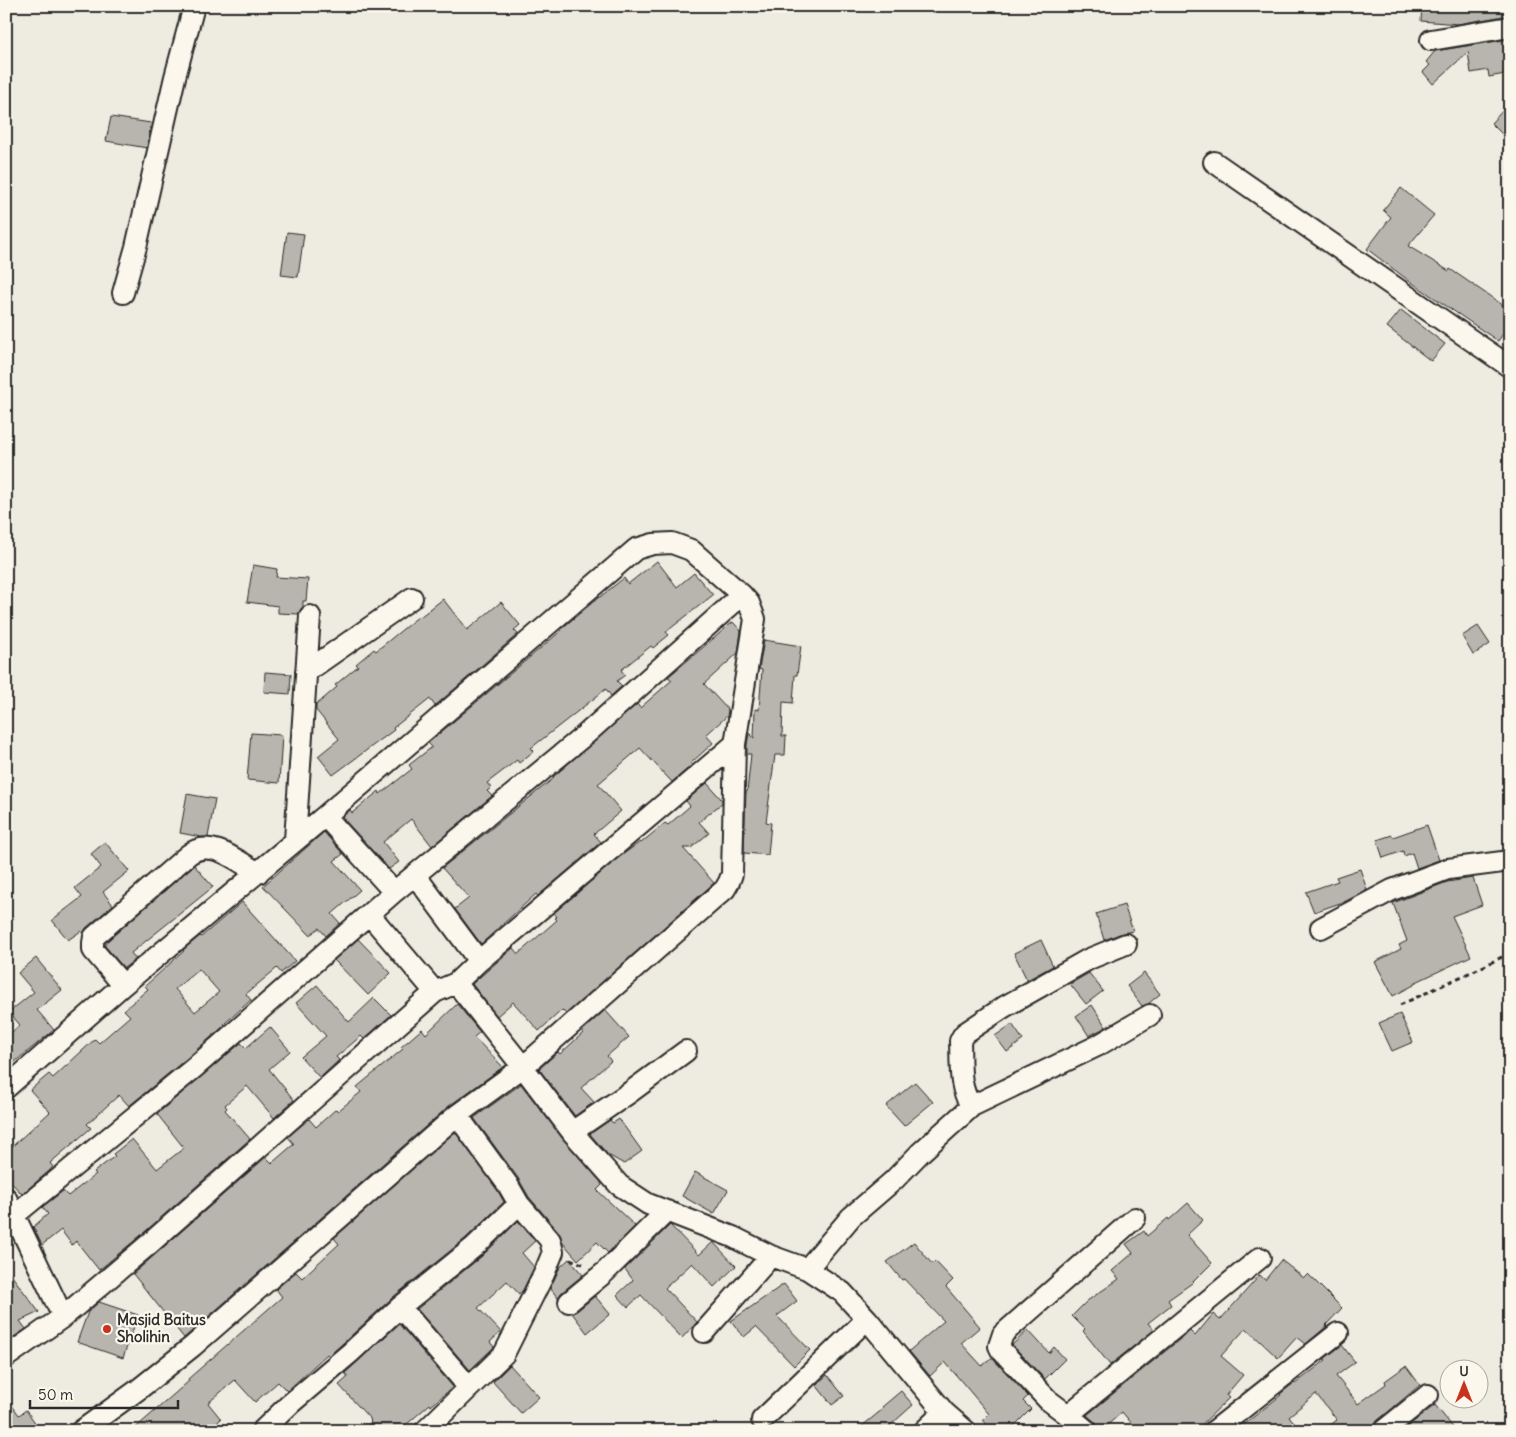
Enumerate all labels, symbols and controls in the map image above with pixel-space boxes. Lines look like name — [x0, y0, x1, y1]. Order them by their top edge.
place label: Masjid Baitus Sholihin — [117, 1310, 206, 1346]
marker: Masjid Baitus Sholihin — [101, 1323, 113, 1335]
north arrow — [1438, 1360, 1488, 1410]
text: U — [1459, 1362, 1469, 1380]
scale bar — [30, 1377, 178, 1409]
text: 50 m — [38, 1385, 73, 1404]

